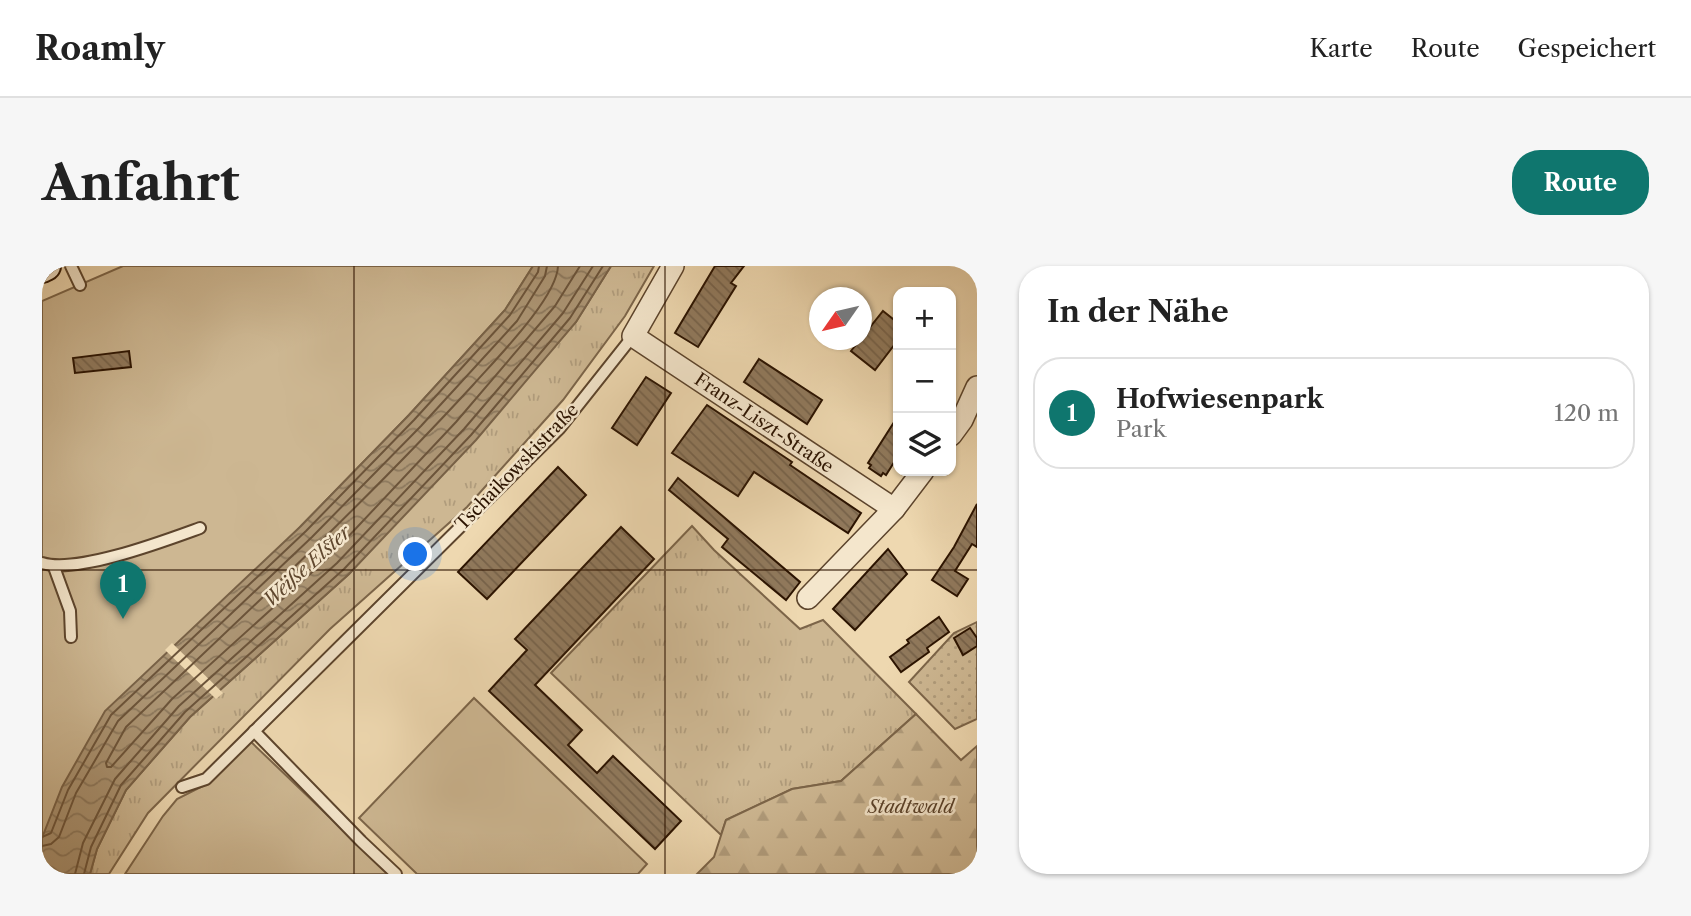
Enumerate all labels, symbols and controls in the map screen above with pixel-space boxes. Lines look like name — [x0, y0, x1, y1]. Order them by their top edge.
text: Roamly — [35, 28, 165, 69]
text: Karte — [1309, 34, 1373, 63]
text: Route — [1411, 34, 1480, 63]
text: Gespeichert — [1518, 34, 1656, 63]
button: Route — [1512, 150, 1649, 215]
text: Anfahrt — [42, 152, 240, 213]
north arrow — [809, 287, 872, 350]
map controls — [893, 287, 956, 476]
button: + — [893, 287, 956, 350]
text: In der Nähe — [1047, 293, 1229, 330]
button: − — [893, 350, 956, 413]
street label: Franz-Liszt-Straße — [690, 368, 838, 478]
text: Hofwiesenpark — [1116, 383, 1324, 415]
street label: Tschaikowskistraße — [451, 399, 583, 535]
text: 1 — [1067, 399, 1077, 427]
text: 120 m — [1554, 399, 1619, 427]
button: layers — [893, 413, 956, 476]
text: Park — [1116, 415, 1166, 443]
water label: Weiße Elster — [258, 520, 356, 611]
your location — [398, 537, 432, 571]
pin: 1 — [100, 561, 146, 619]
park label: Stadtwald — [867, 796, 956, 818]

